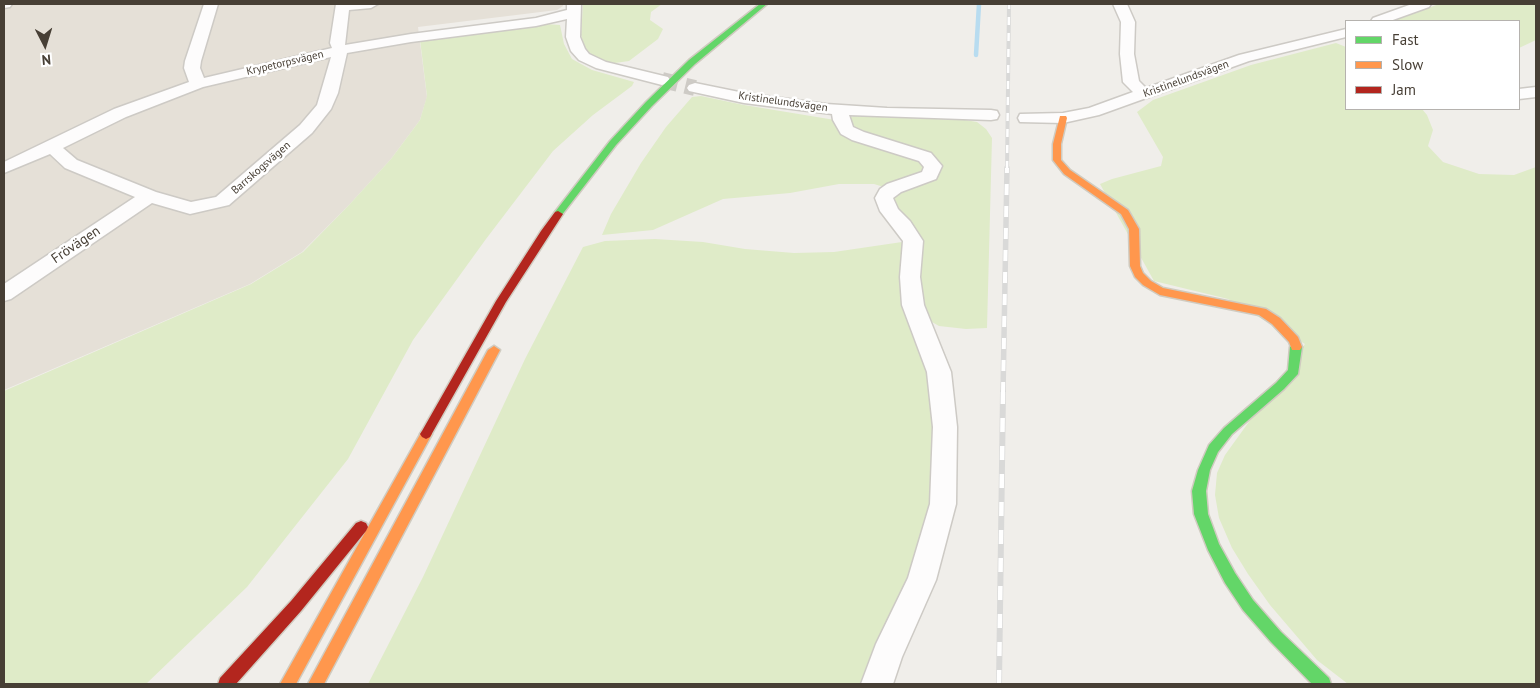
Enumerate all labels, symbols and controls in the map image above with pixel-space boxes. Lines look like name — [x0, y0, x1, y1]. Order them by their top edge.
north arrow — [20, 20, 70, 70]
legend — [1345, 20, 1520, 110]
text: Fast — [1392, 30, 1419, 49]
street label: Krypetorpsvägen — [245, 48, 325, 78]
text: N — [41, 51, 52, 69]
text: Slow — [1392, 55, 1423, 74]
street label: Kristinelundsvägen — [1141, 57, 1231, 101]
text: Jam — [1392, 80, 1416, 99]
street label: Kristinelundsvägen — [738, 89, 828, 115]
street label: Barrskogsvägen — [229, 139, 293, 197]
street label: Frövägen — [48, 223, 104, 267]

